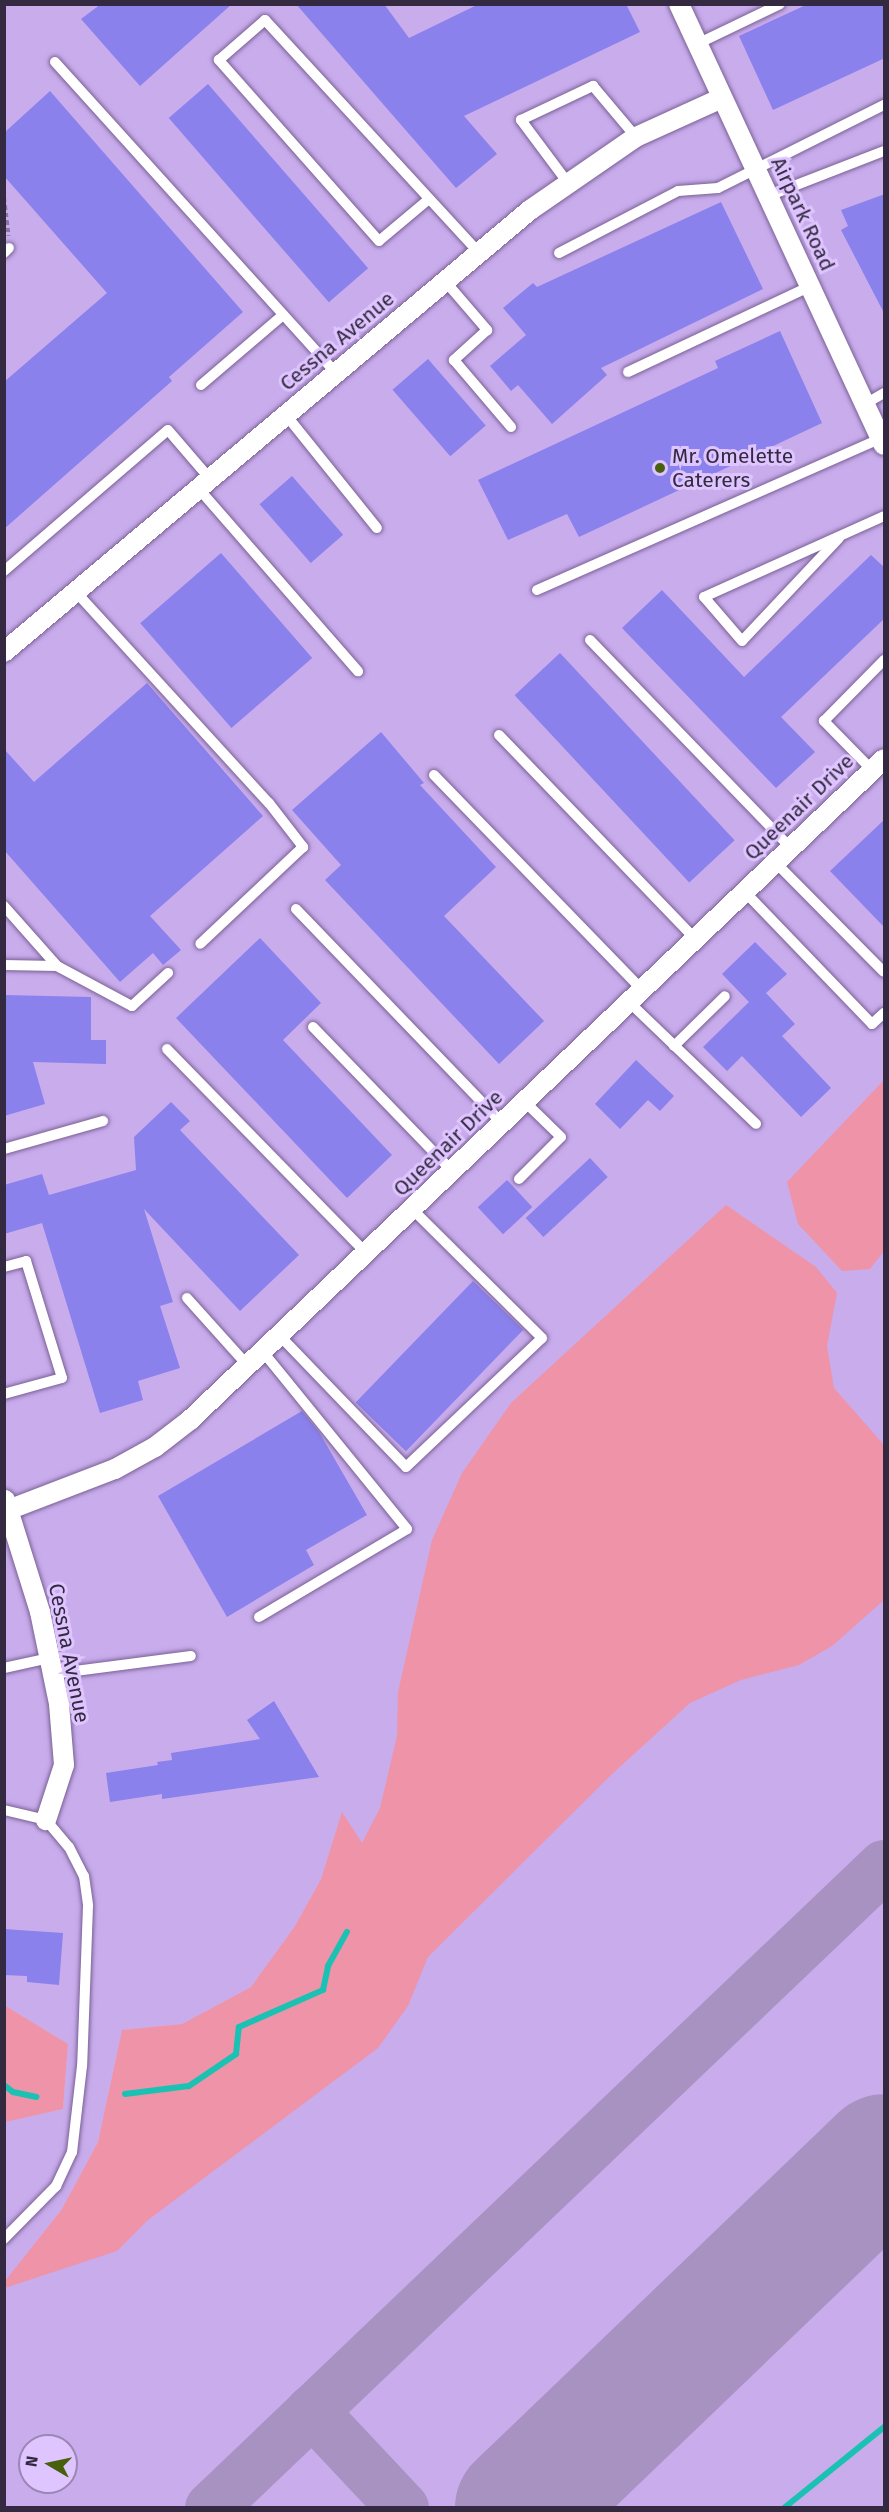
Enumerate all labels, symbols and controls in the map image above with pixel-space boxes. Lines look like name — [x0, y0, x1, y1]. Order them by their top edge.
street label: Airpark Road — [766, 153, 840, 275]
street label: Cessna Avenue — [275, 286, 399, 396]
place label: Mr. Omelette Caterers — [672, 443, 793, 493]
marker: Mr. Omelette Caterers — [653, 461, 667, 475]
street label: Queenair Drive — [739, 749, 859, 865]
street label: Queenair Drive — [388, 1085, 508, 1201]
street label: Cessna Avenue — [43, 1581, 95, 1725]
north arrow — [18, 2434, 78, 2494]
text: N — [21, 2455, 42, 2468]

